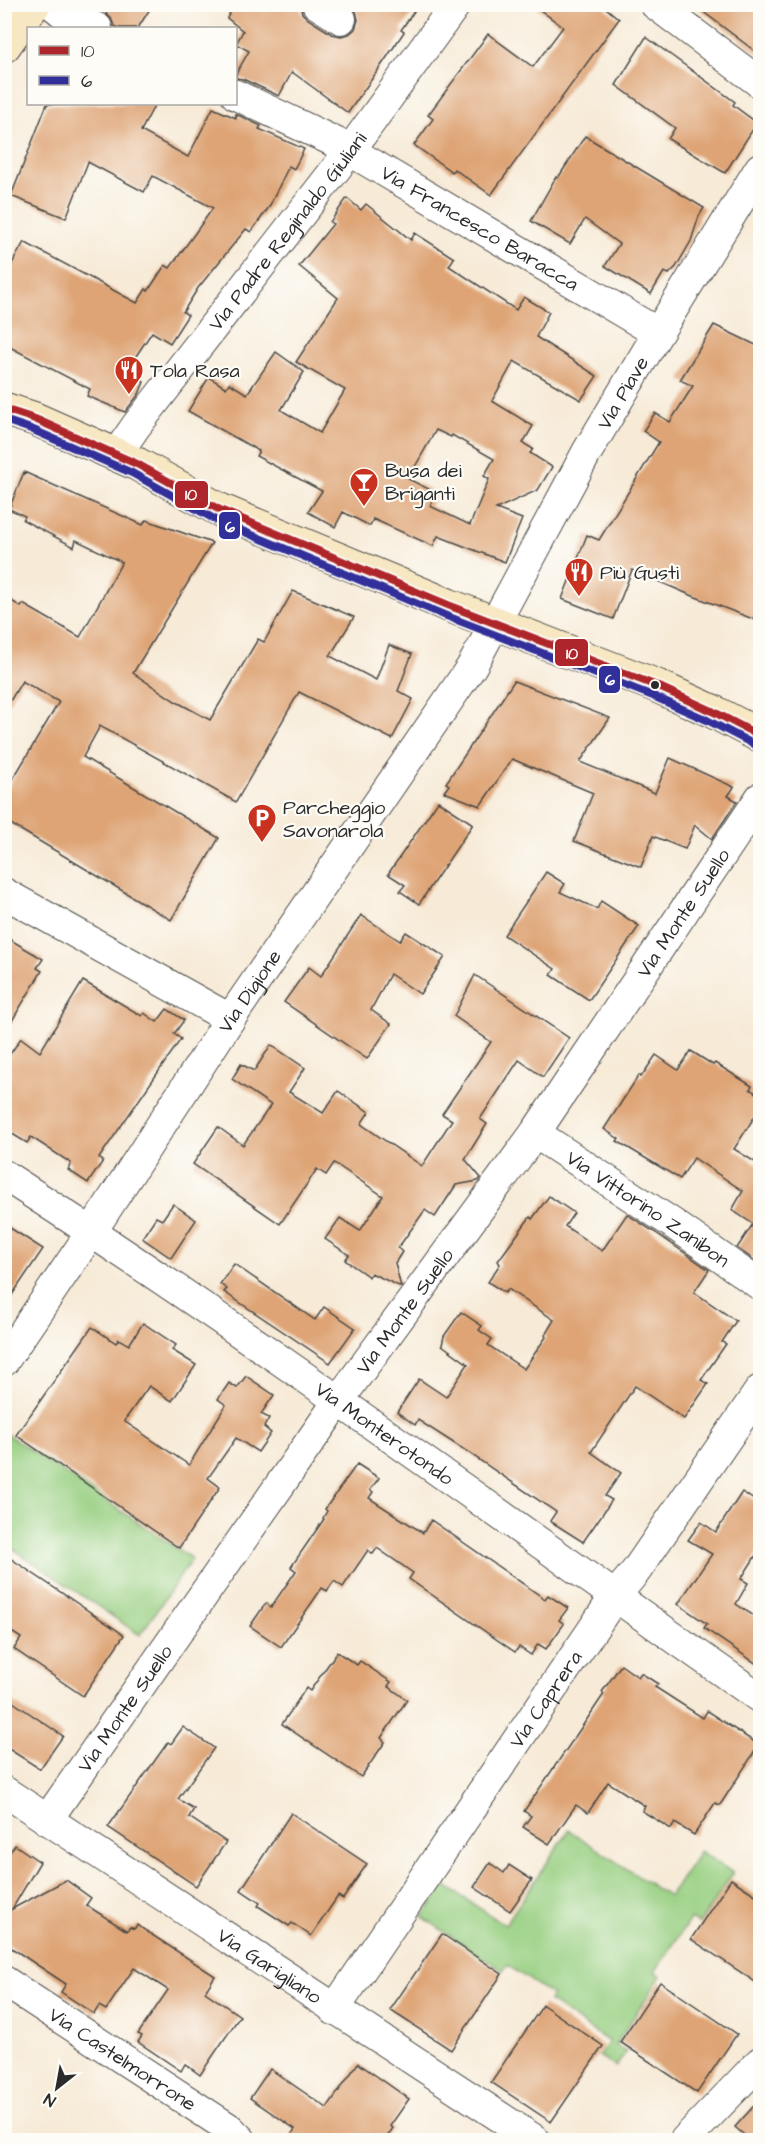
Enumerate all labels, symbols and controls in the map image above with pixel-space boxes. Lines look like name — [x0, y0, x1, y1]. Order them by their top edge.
legend — [27, 27, 237, 105]
text: 10 — [81, 39, 95, 64]
text: 6 — [81, 69, 92, 94]
street label: Via Padre Reginaldo Giuliani — [202, 127, 374, 337]
street label: Via Francesco Baracca — [375, 159, 584, 298]
street label: Via Piave — [591, 351, 656, 435]
restaurant icon: Tola Rasa — [113, 354, 145, 396]
place label: Tola Rasa — [150, 357, 240, 385]
place label: Busa dei Briganti — [385, 457, 462, 509]
bar icon: Busa dei Briganti — [348, 466, 380, 508]
line badge: 10 — [174, 480, 209, 509]
text: 10 — [185, 484, 197, 506]
line badge: 6 — [218, 511, 241, 540]
text: 6 — [225, 516, 235, 538]
restaurant icon: Più Gusti — [563, 556, 595, 598]
place label: Più Gusti — [600, 559, 679, 587]
line badge: 10 — [554, 638, 589, 667]
text: 10 — [566, 643, 578, 665]
line badge: 6 — [598, 665, 621, 694]
text: 6 — [605, 669, 615, 691]
unlabelled marker — [649, 679, 661, 691]
place label: Parcheggio Savonarola — [283, 794, 385, 845]
parking icon: Parcheggio Savonarola — [246, 802, 278, 844]
street label: Via Monte Suello — [630, 843, 737, 983]
street label: Via Digione — [212, 944, 289, 1039]
street label: Via Vittorino Zanibon — [560, 1144, 735, 1274]
street label: Via Monte Suello — [350, 1243, 461, 1380]
street label: Via Monterotondo — [309, 1376, 459, 1493]
street label: Via Monte Suello — [71, 1639, 180, 1778]
street label: Via Caprera — [503, 1645, 589, 1754]
street label: Via Garigliano — [211, 1922, 327, 2011]
street label: Via Castelmorrone — [43, 2001, 202, 2118]
north arrow — [27, 2058, 87, 2118]
text: N — [40, 2088, 60, 2112]

